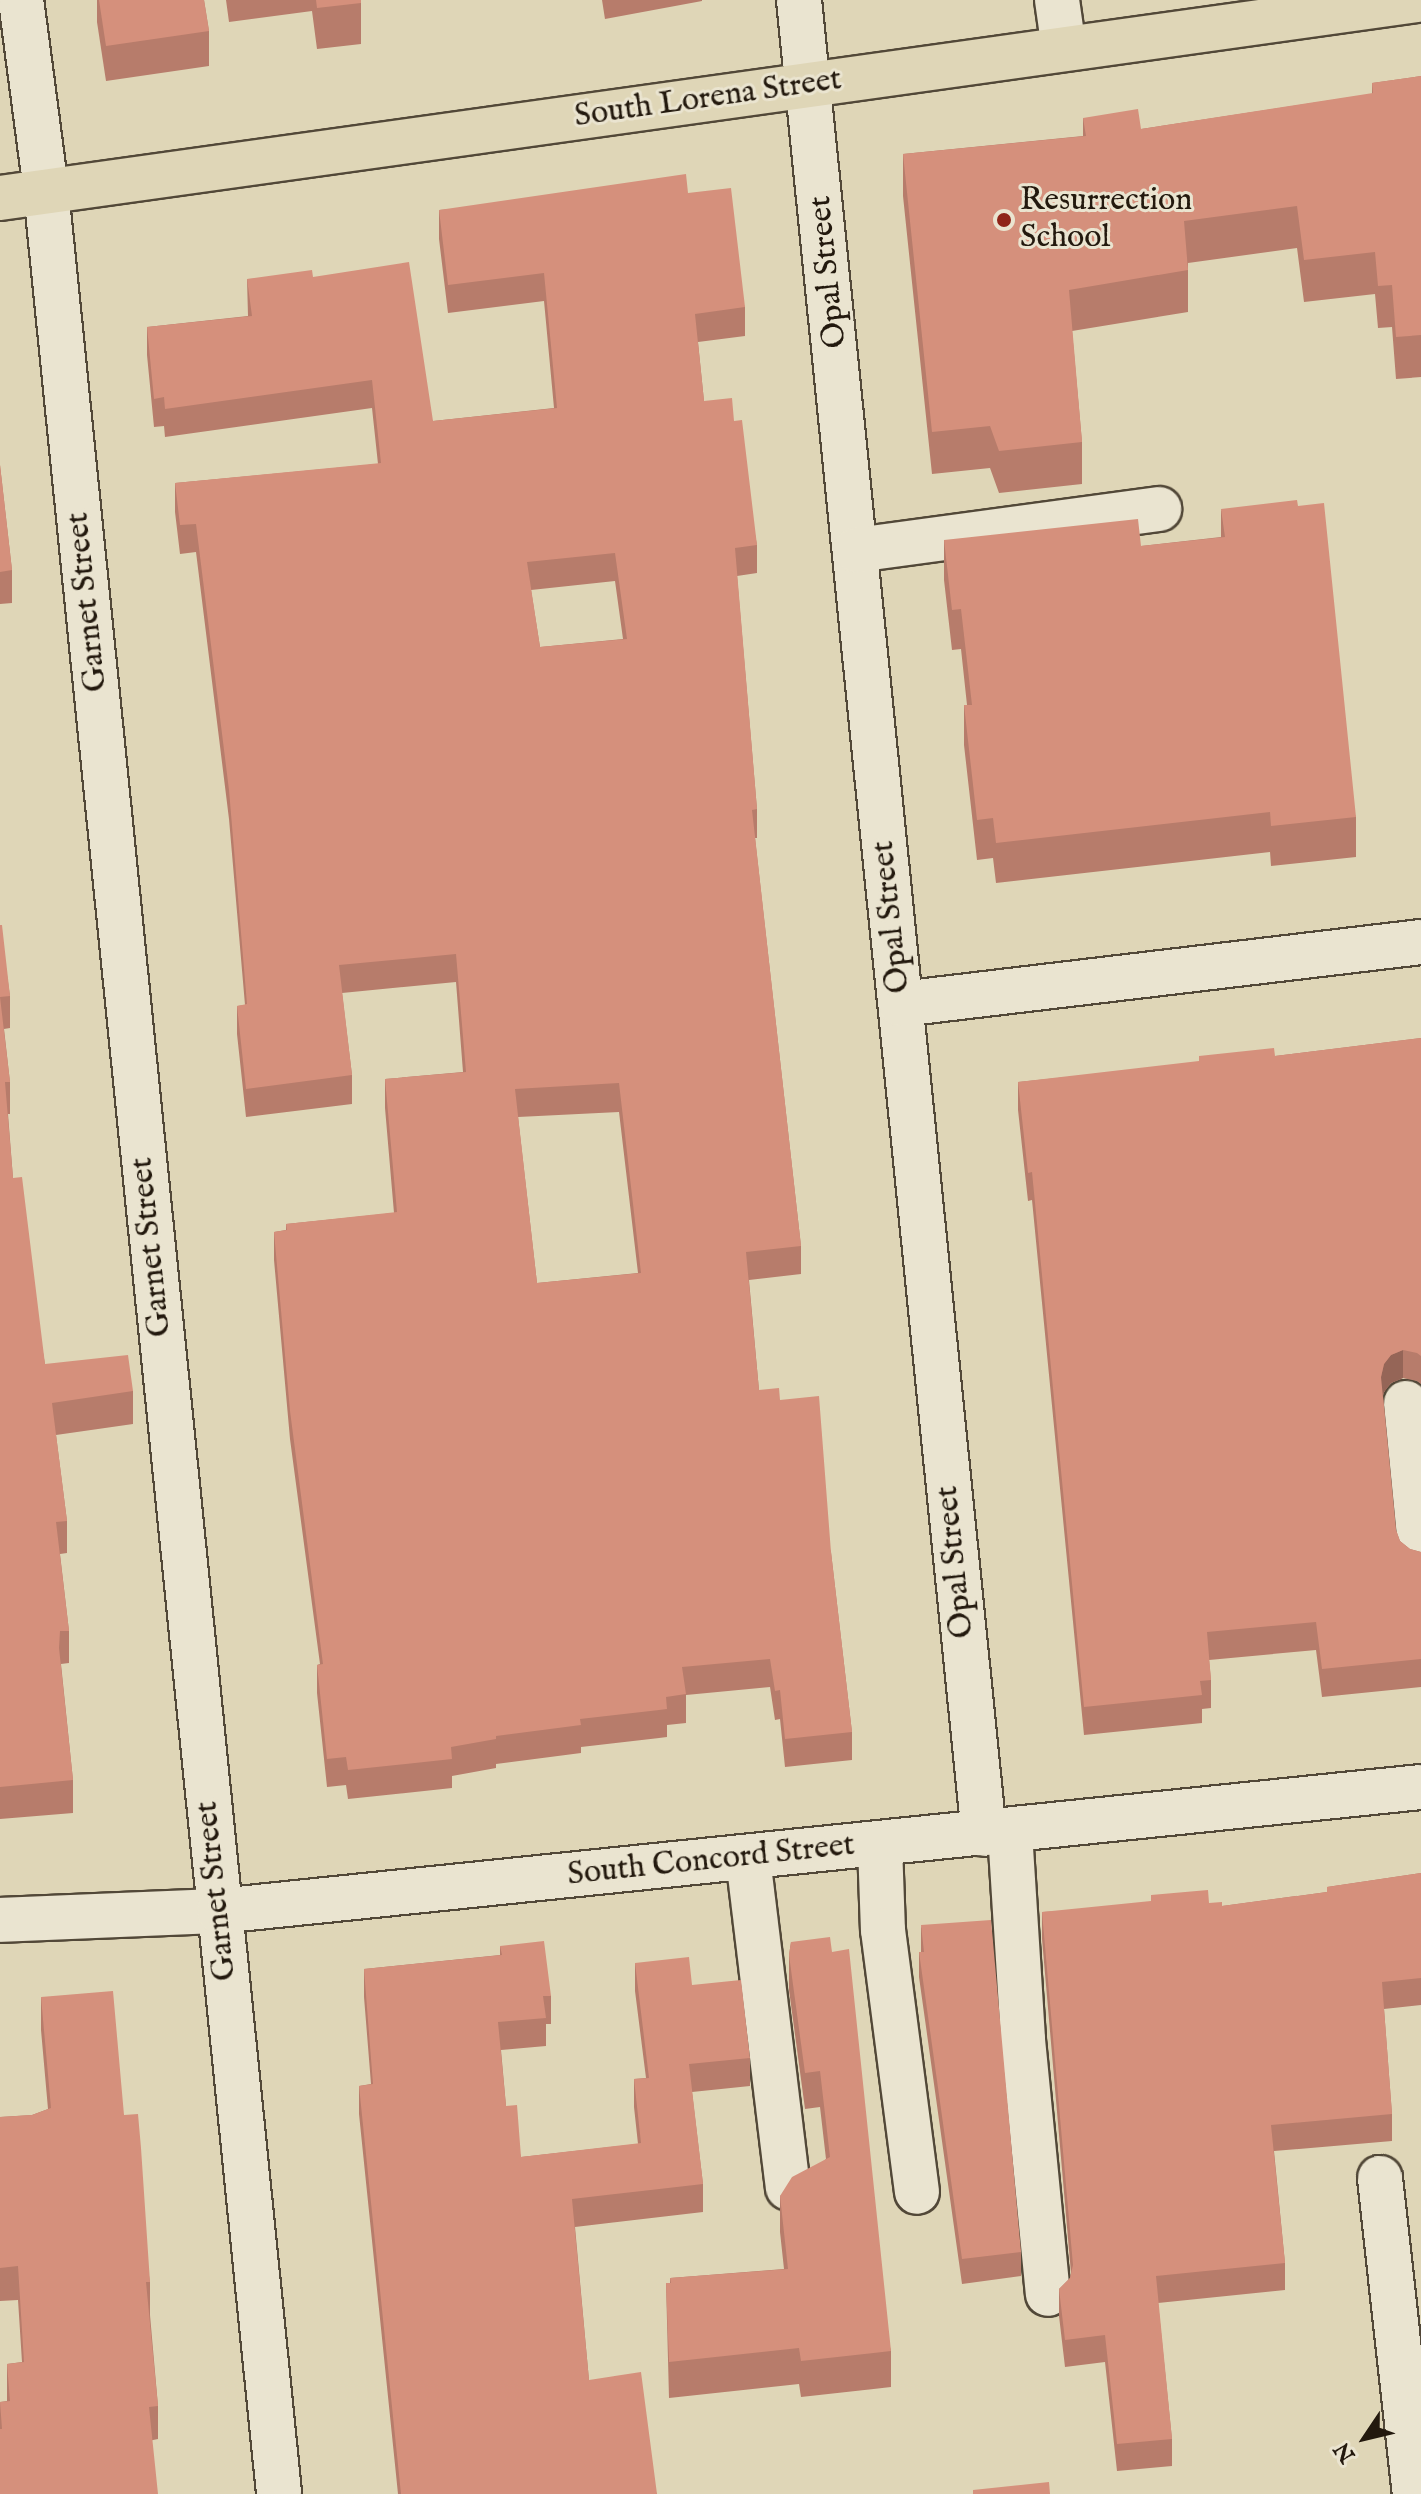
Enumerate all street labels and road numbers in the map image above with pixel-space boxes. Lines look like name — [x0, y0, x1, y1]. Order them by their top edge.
street label: South Lorena Street — [572, 61, 844, 137]
street label: Opal Street — [802, 194, 856, 350]
street label: Garnet Street — [59, 510, 117, 694]
street label: Opal Street — [865, 839, 919, 995]
street label: Garnet Street — [123, 1155, 181, 1339]
street label: Opal Street — [929, 1484, 983, 1640]
street label: Garnet Street — [188, 1799, 246, 1983]
street label: South Concord Street — [566, 1827, 856, 1895]

